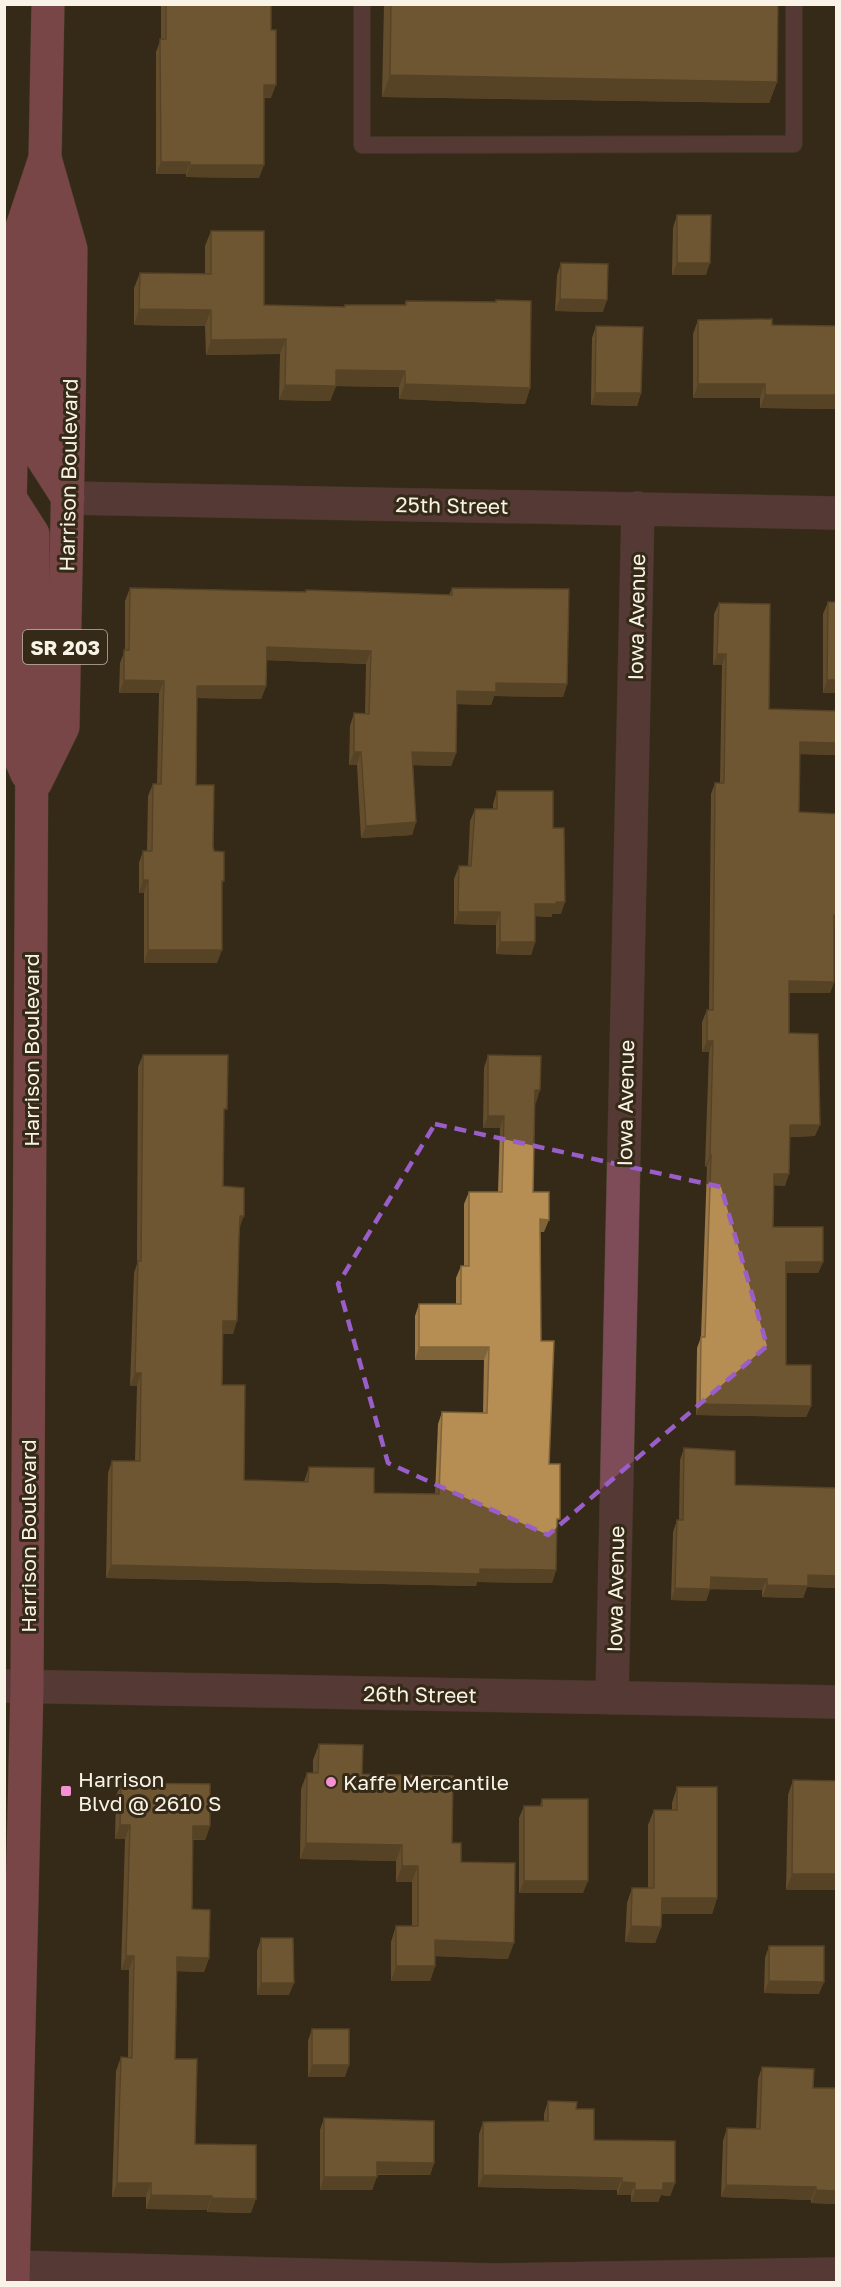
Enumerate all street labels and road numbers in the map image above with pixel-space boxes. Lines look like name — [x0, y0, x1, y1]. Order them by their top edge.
street label: Harrison Boulevard — [53, 378, 83, 572]
street label: 25th Street — [395, 491, 509, 519]
street label: Iowa Avenue — [622, 553, 650, 681]
road number: SR 203 — [23, 630, 107, 664]
street label: Harrison Boulevard — [18, 953, 44, 1147]
street label: Iowa Avenue — [611, 1039, 639, 1167]
street label: Harrison Boulevard — [15, 1439, 41, 1633]
street label: Iowa Avenue — [601, 1525, 629, 1653]
street label: 26th Street — [363, 1680, 477, 1708]

